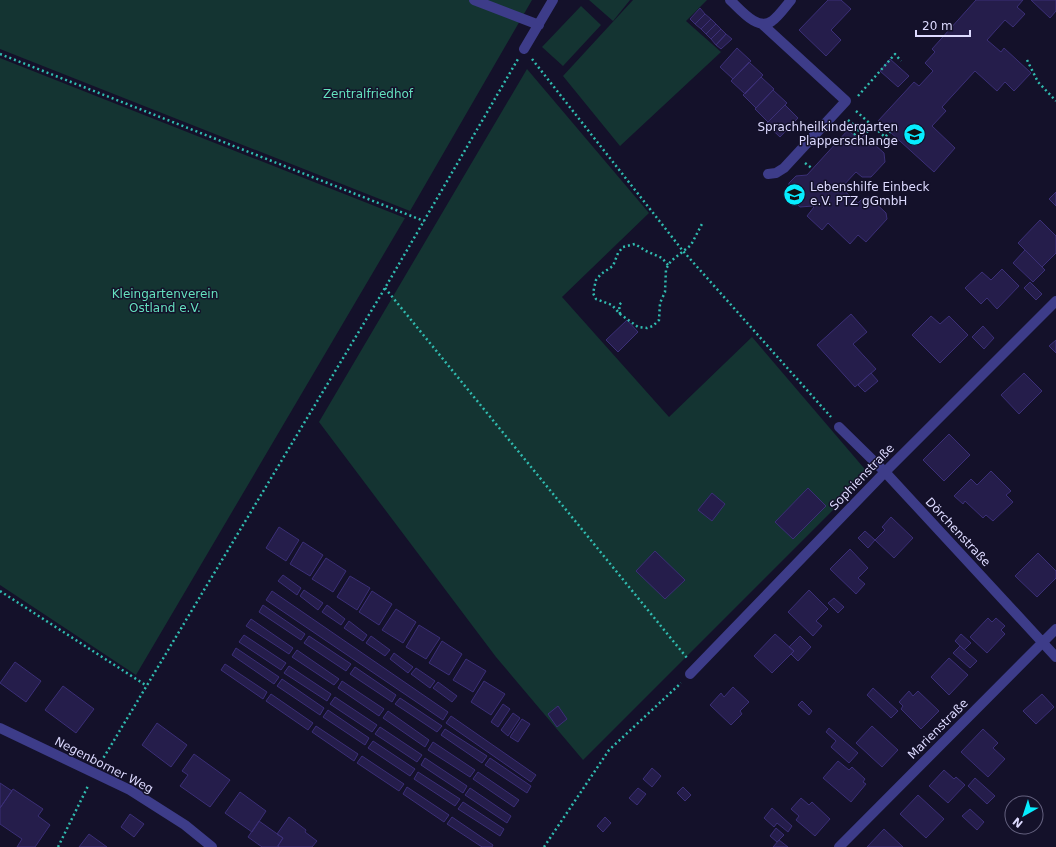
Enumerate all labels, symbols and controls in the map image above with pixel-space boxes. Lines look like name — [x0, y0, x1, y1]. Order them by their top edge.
scale bar — [916, 12, 970, 38]
text: 20 m — [922, 19, 953, 33]
park label: Zentralfriedhof — [323, 87, 414, 101]
place label: Sprachheilkindergarten Plapperschlange — [757, 120, 898, 148]
school or university icon: Sprachheilkindergarten Plapperschlange — [901, 121, 927, 147]
place label: Lebenshilfe Einbeck e.V. PTZ gGmbH — [810, 180, 930, 208]
school or university icon: Lebenshilfe Einbeck e.V. PTZ gGmbH — [781, 181, 807, 207]
park label: Kleingartenverein Ostland e.V. — [112, 287, 218, 315]
street label: Sophienstraße — [827, 441, 897, 513]
street label: Dörchenstraße — [923, 495, 993, 569]
street label: Marienstraße — [905, 696, 971, 762]
street label: Negenborner Weg — [52, 734, 156, 796]
north arrow — [1004, 795, 1044, 835]
text: N — [1010, 814, 1026, 830]

